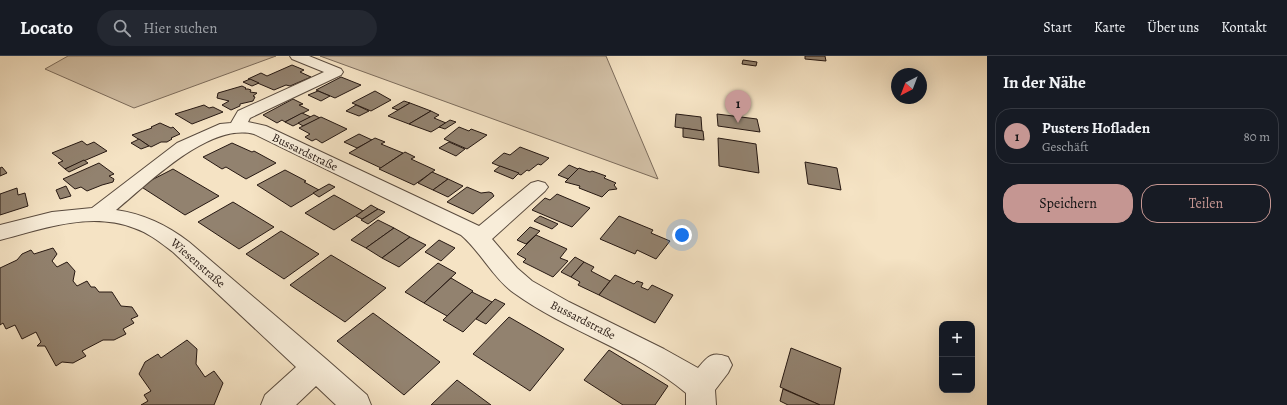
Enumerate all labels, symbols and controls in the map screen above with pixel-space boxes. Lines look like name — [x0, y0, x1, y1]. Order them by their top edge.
search box — [97, 10, 377, 46]
text: Locato — [20, 15, 73, 41]
icon: search — [111, 17, 133, 39]
text: Hier suchen — [143, 18, 217, 38]
text: Start — [1043, 18, 1072, 37]
text: Karte — [1094, 18, 1125, 37]
text: Über uns — [1147, 18, 1199, 37]
text: Kontakt — [1221, 18, 1267, 37]
north arrow — [891, 68, 927, 104]
text: In der Nähe — [1003, 71, 1086, 94]
pin: 1 — [725, 90, 751, 123]
text: Pusters Hofladen — [1042, 118, 1150, 138]
text: 1 — [1015, 128, 1019, 145]
text: 80 m — [1243, 128, 1270, 145]
street label: Bussardstraße — [270, 129, 340, 175]
text: Geschäft — [1042, 138, 1088, 155]
button: Speichern — [1003, 184, 1133, 223]
button: Teilen — [1141, 184, 1271, 223]
your location — [672, 225, 692, 245]
street label: Wiesenstraße — [167, 234, 229, 291]
street label: Bussardstraße — [548, 297, 618, 343]
map controls — [939, 321, 975, 393]
button: + — [939, 321, 975, 357]
button: − — [939, 357, 975, 393]

